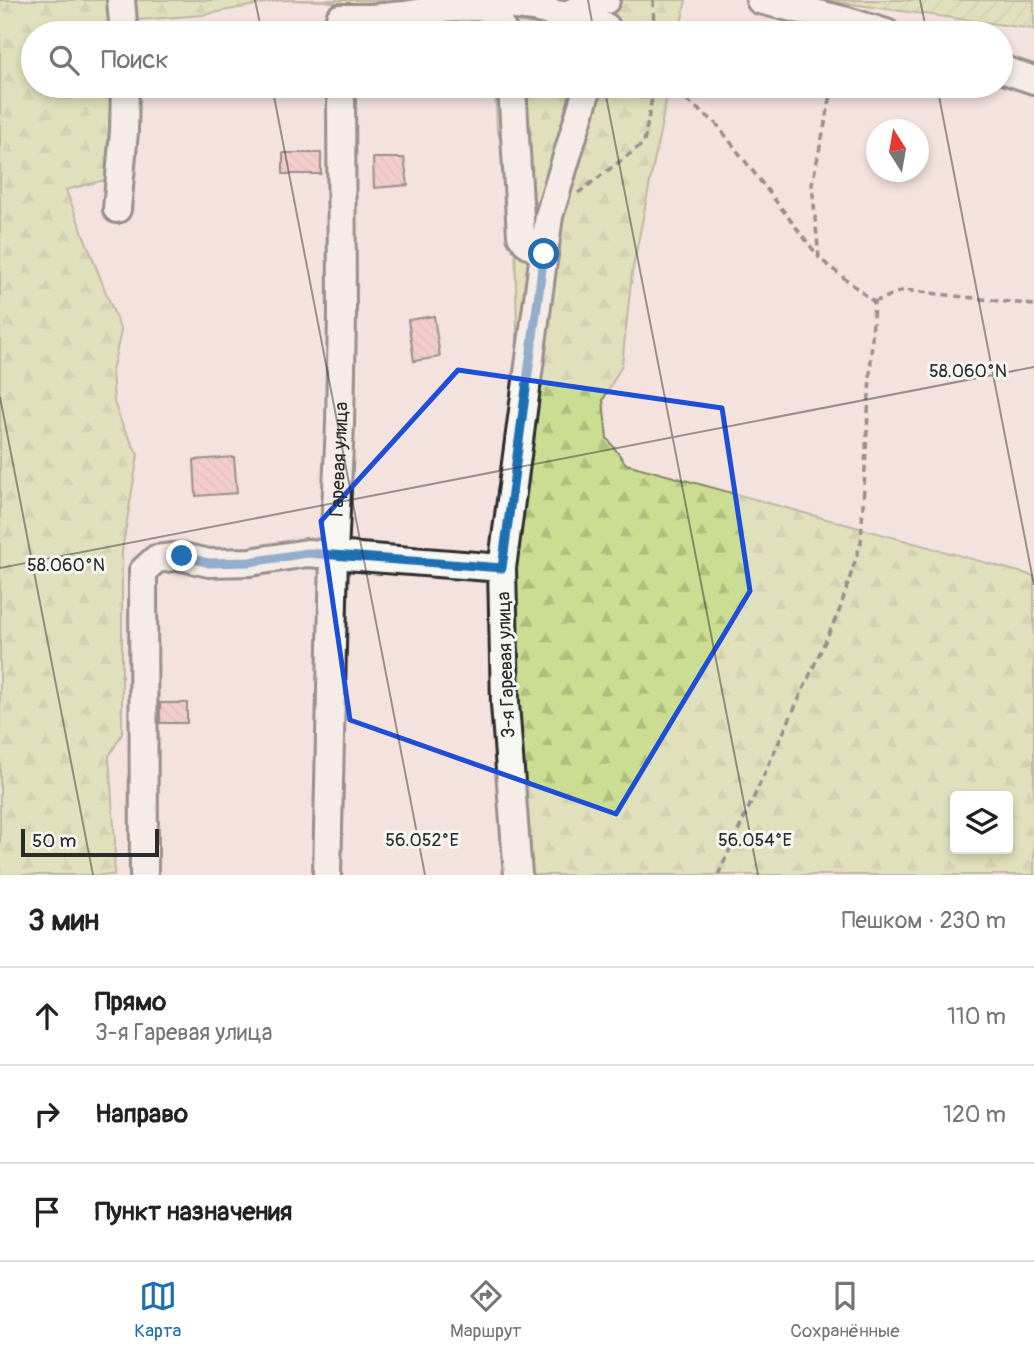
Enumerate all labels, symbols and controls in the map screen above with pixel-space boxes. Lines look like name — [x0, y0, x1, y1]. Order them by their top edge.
search box — [21, 21, 1013, 98]
icon: search — [45, 41, 83, 79]
text: Поиск — [101, 44, 169, 76]
north arrow — [866, 119, 929, 182]
route start — [528, 238, 559, 269]
text: 58.060°N — [929, 360, 1007, 383]
street label: Гаревая улица — [325, 401, 353, 517]
route end — [166, 540, 197, 571]
text: 58.060°N — [27, 554, 105, 577]
street label: 3-я Гаревая улица — [491, 591, 521, 739]
map controls — [950, 791, 1013, 854]
button: layers — [950, 791, 1013, 854]
scale bar — [21, 826, 159, 858]
text: 50 m — [32, 829, 76, 853]
text: 56.052°E — [385, 829, 459, 852]
text: 56.054°E — [718, 829, 792, 852]
text: 3 мин — [28, 902, 99, 939]
text: Пешком · 230 m — [842, 906, 1006, 935]
text: Прямо — [95, 986, 166, 1018]
icon: ahead — [28, 997, 66, 1035]
text: 110 m — [947, 1002, 1006, 1031]
text: 3-я Гаревая улица — [95, 1018, 272, 1047]
icon: right — [28, 1095, 66, 1133]
text: Направо — [95, 1098, 188, 1130]
text: 120 m — [943, 1100, 1006, 1129]
icon: arrive — [28, 1193, 66, 1231]
text: Пункт назначения — [95, 1196, 292, 1228]
tab: Карта — [134, 1277, 181, 1343]
tab: Маршрут — [450, 1277, 522, 1343]
tab: Сохранённые — [790, 1277, 900, 1343]

